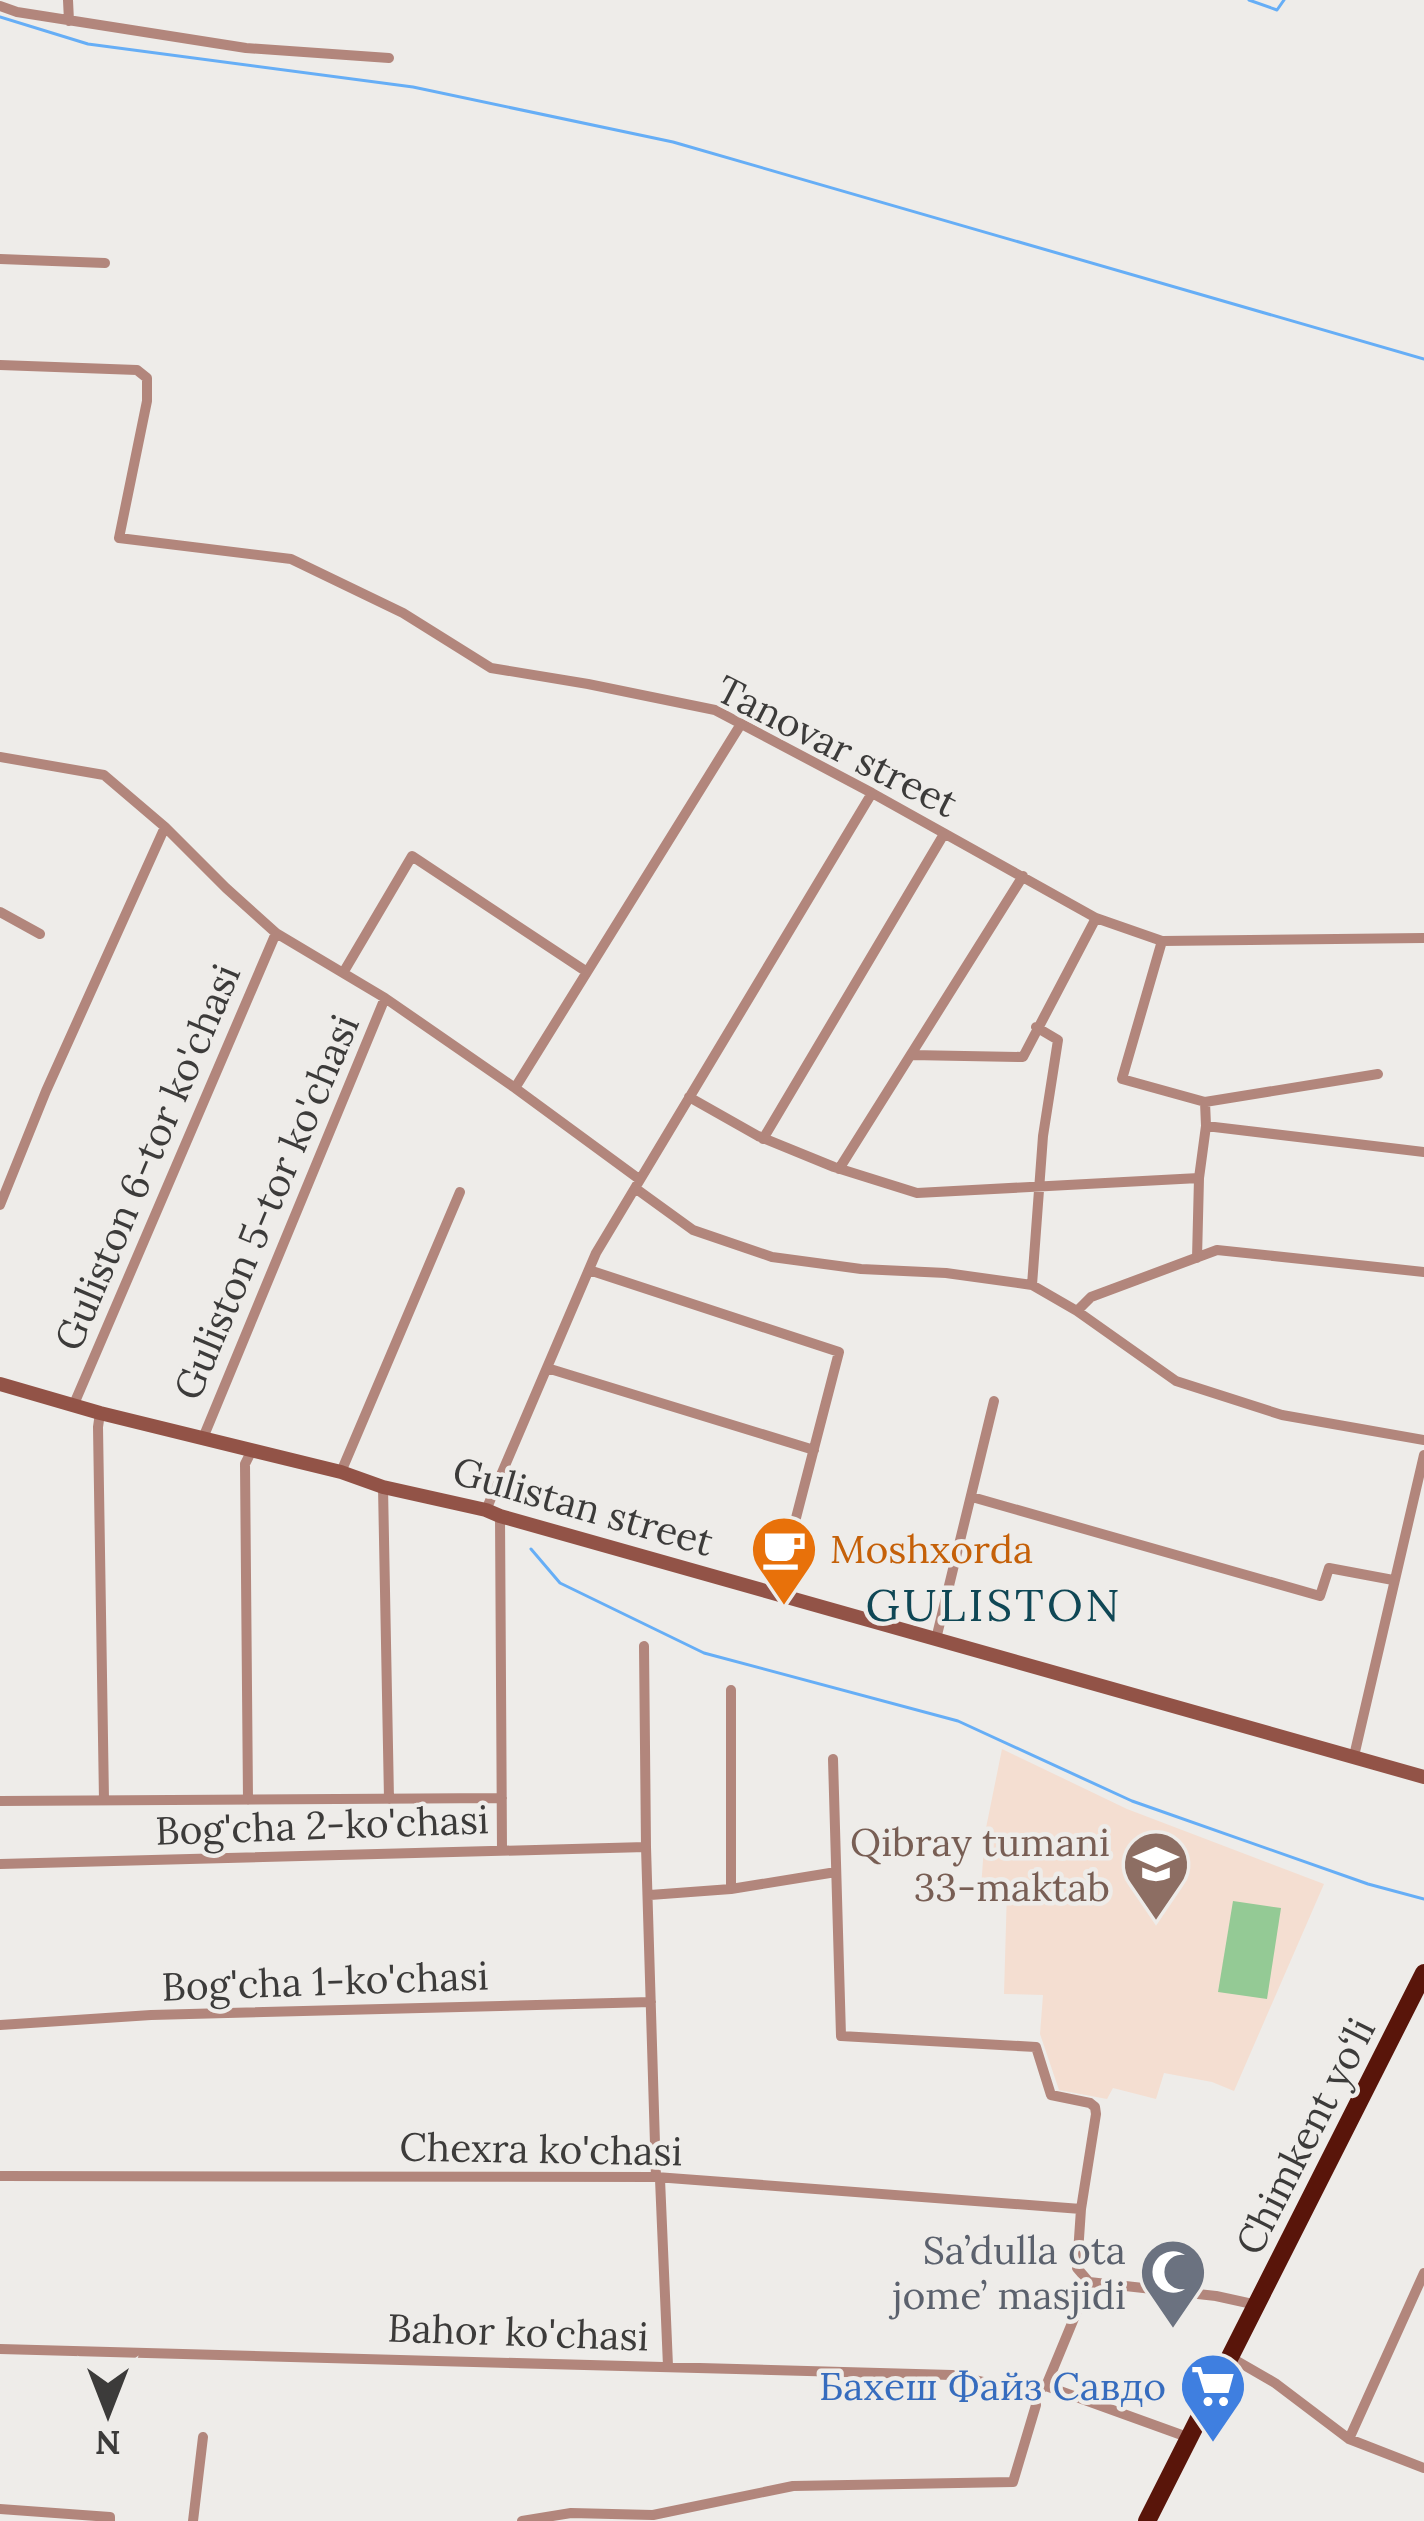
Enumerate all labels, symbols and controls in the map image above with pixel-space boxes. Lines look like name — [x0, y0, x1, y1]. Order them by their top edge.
street label: Tanovar street — [708, 664, 966, 828]
street label: Guliston 6-tor ko'chasi — [43, 956, 251, 1358]
street label: Guliston 5-tor ko'chasi — [162, 1007, 370, 1407]
street label: Gulistan street — [447, 1445, 719, 1567]
cafe icon: Moshxorda — [749, 1514, 819, 1608]
place label: Moshxorda — [830, 1524, 1033, 1574]
district label: GULISTON — [865, 1576, 1123, 1633]
street label: Bog'cha 2-ko'chasi — [154, 1794, 490, 1856]
place label: Qibray tumani 33-maktab — [850, 1817, 1110, 1912]
school or university icon: Qibray tumani 33-maktab — [1121, 1829, 1191, 1923]
street label: Bog'cha 1-ko'chasi — [161, 1950, 489, 2012]
street label: Chimkent yo‘li — [1224, 2009, 1386, 2263]
street label: Chexra ko'chasi — [399, 2122, 683, 2176]
place label: Sa’dulla ota jome’ masjidi — [888, 2225, 1126, 2320]
mosque icon: Sa’dulla ota jome’ masjidi — [1138, 2237, 1208, 2331]
street label: Bahor ko'chasi — [386, 2302, 650, 2362]
supermarket icon: Бахеш Файз Савдо — [1178, 2351, 1248, 2445]
north arrow — [48, 2353, 168, 2473]
place label: Бахеш Файз Савдо — [819, 2361, 1166, 2411]
text: N — [95, 2422, 121, 2464]

